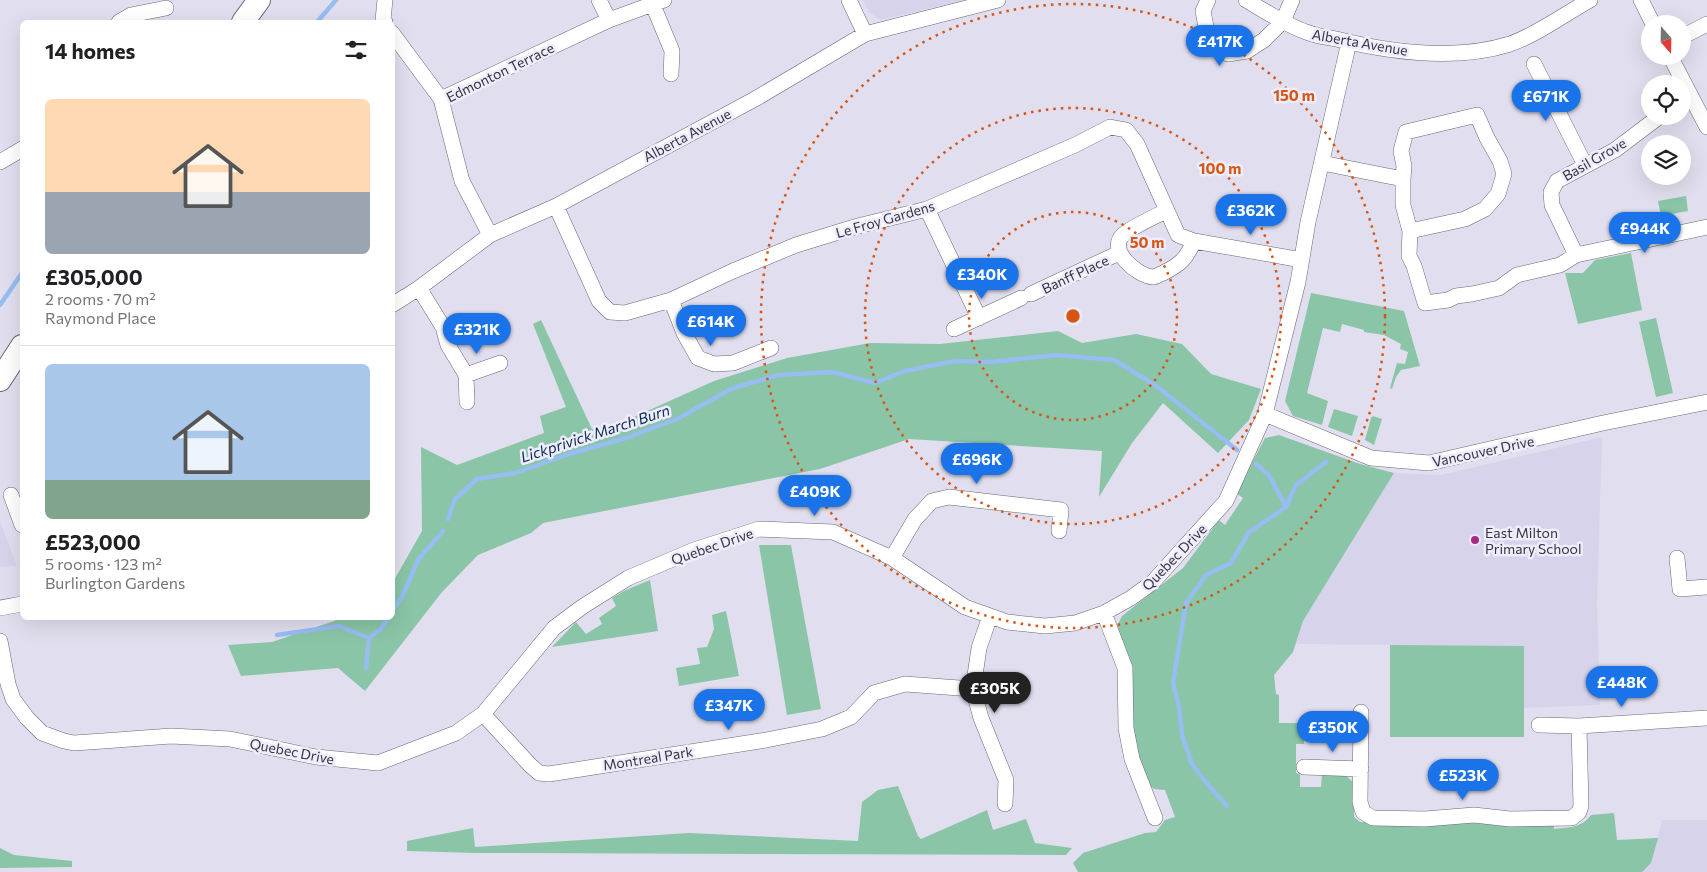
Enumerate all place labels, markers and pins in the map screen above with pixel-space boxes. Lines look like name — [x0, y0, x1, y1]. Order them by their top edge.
pin: £417K — [1185, 24, 1255, 67]
pin: £671K — [1511, 80, 1581, 122]
pin: £362K — [1216, 194, 1286, 236]
pin: £944K — [1610, 212, 1680, 254]
pin: £340K — [947, 258, 1017, 300]
pin: £614K — [676, 304, 746, 347]
centre of rings — [1064, 307, 1082, 325]
pin: £321K — [442, 312, 512, 355]
pin: £696K — [942, 442, 1012, 485]
pin: £409K — [780, 474, 850, 517]
place label: East Milton Primary School — [1485, 524, 1581, 557]
marker: East Milton Primary School — [1469, 534, 1481, 546]
pin: £448K — [1587, 666, 1657, 708]
pin: £305K — [960, 672, 1030, 714]
pin: £347K — [694, 688, 764, 731]
pin: £350K — [1298, 710, 1368, 753]
pin: £523K — [1428, 758, 1498, 801]

